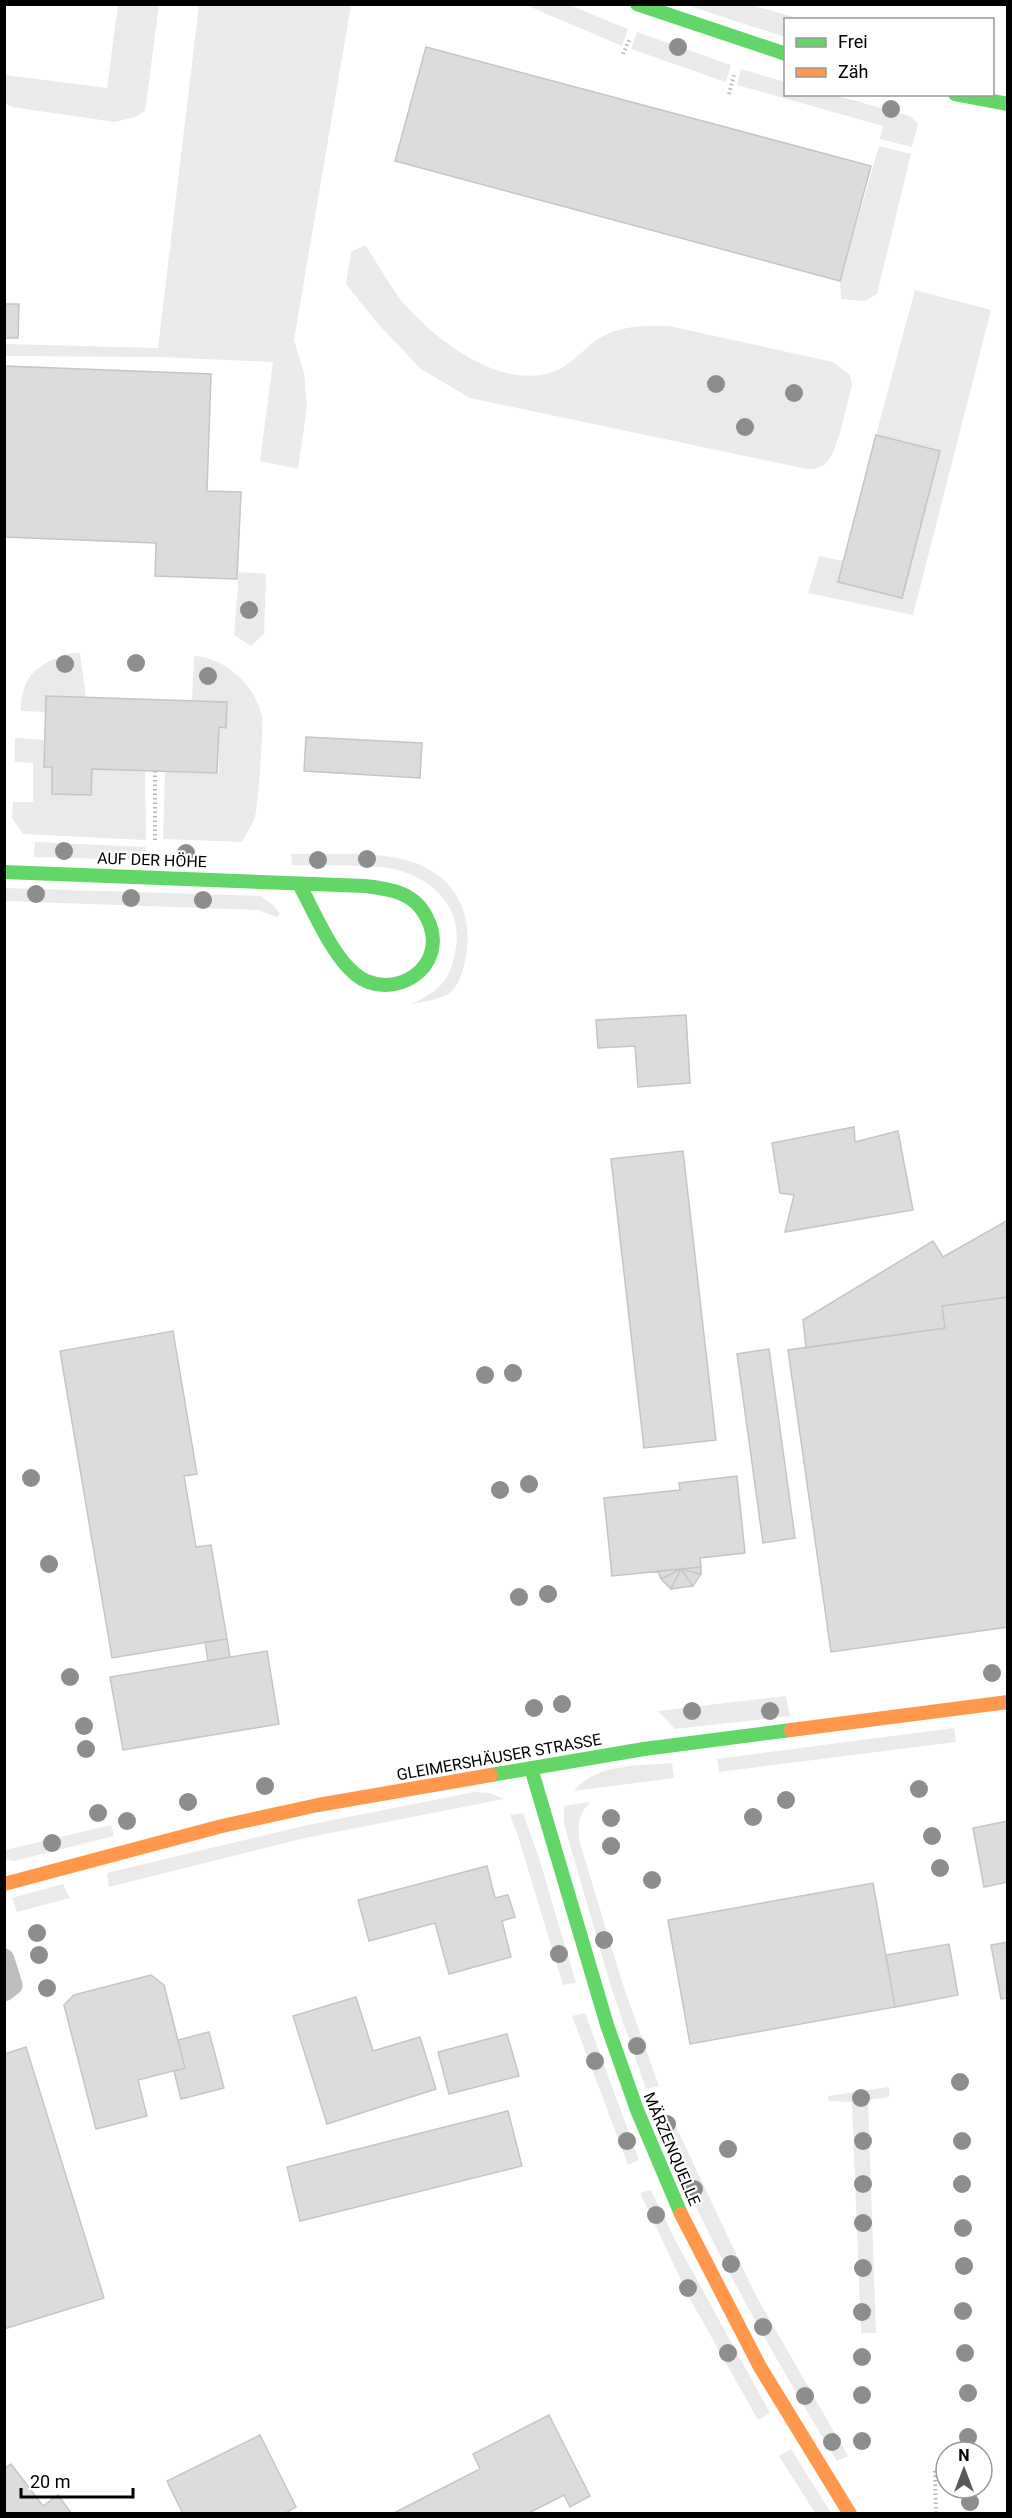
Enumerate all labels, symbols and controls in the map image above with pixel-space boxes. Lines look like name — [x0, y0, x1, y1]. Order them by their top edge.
legend — [784, 18, 994, 96]
text: Frei — [838, 31, 868, 52]
text: Zäh — [838, 61, 869, 82]
street label: AUF DER HÖHE — [97, 849, 207, 871]
street label: GLEIMERSHÄUSER STRASSE — [395, 1730, 603, 1784]
street label: MÄRZENQUELLE — [640, 2089, 704, 2209]
north arrow — [934, 2440, 994, 2500]
text: N — [958, 2446, 970, 2465]
scale bar — [21, 2461, 134, 2499]
text: 20 m — [30, 2471, 70, 2492]

